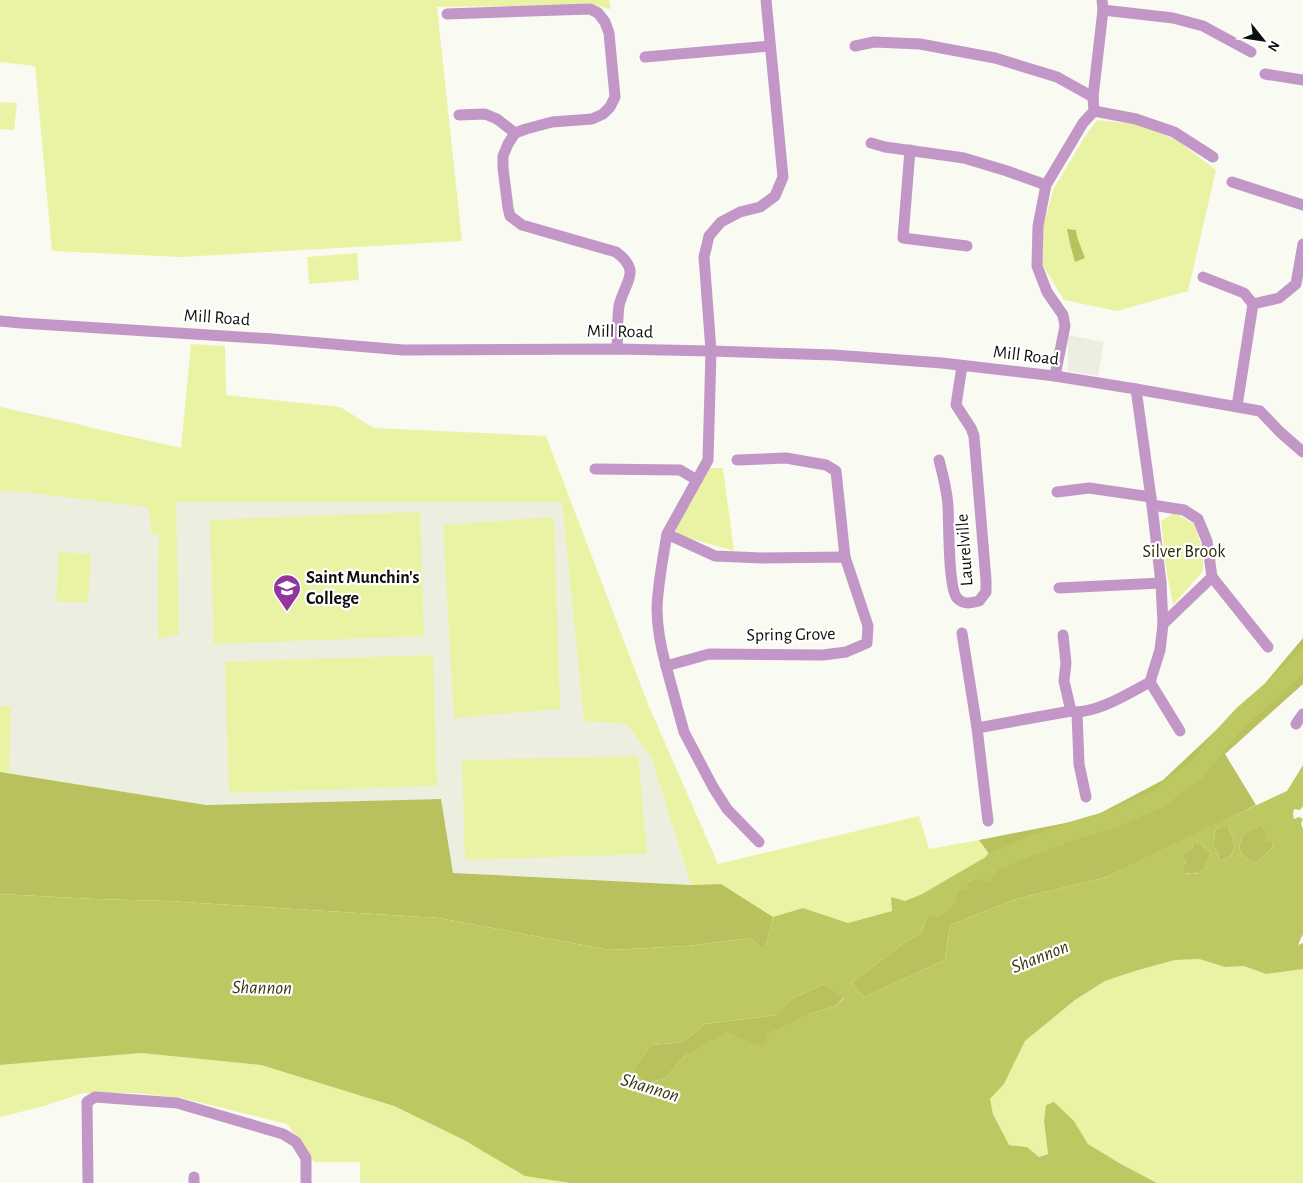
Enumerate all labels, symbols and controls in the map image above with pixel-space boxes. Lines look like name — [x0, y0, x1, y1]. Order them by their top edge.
north arrow — [1238, 15, 1288, 65]
text: N — [1265, 38, 1282, 54]
street label: Mill Road — [183, 307, 251, 329]
street label: Mill Road — [587, 322, 653, 342]
street label: Mill Road — [992, 343, 1060, 369]
street label: Laurelville — [953, 513, 977, 587]
park label: Silver Brook — [1143, 543, 1226, 561]
place label: Saint Munchin's College — [306, 569, 420, 608]
school or university icon: Saint Munchin's College — [272, 573, 302, 612]
street label: Spring Grove — [746, 625, 836, 645]
water label: Shannon — [1009, 937, 1071, 977]
water label: Shannon — [232, 978, 292, 998]
water label: Shannon — [619, 1070, 681, 1106]

